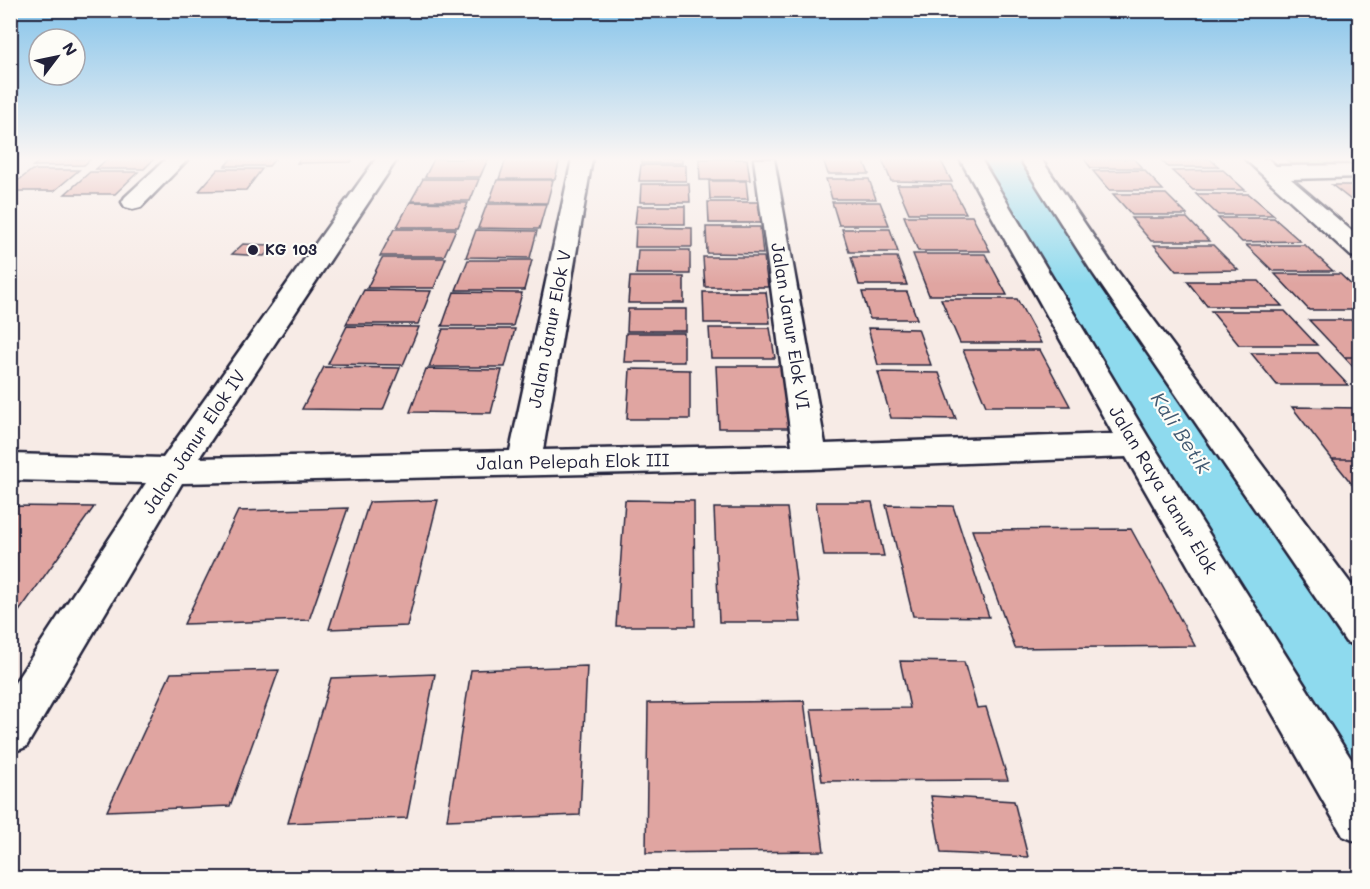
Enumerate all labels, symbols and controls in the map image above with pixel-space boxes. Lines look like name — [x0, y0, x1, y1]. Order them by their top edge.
north arrow — [27, 27, 87, 87]
text: N — [58, 38, 82, 60]
place label: KG 103 — [265, 239, 317, 259]
street label: Jalan Janur Elok VI — [766, 241, 816, 411]
marker: KG 103 — [246, 243, 260, 257]
street label: Jalan Janur Elok V — [522, 248, 576, 410]
street label: Jalan Janur Elok IV — [136, 365, 250, 518]
water label: Kali Betik — [1146, 387, 1218, 479]
street label: Jalan Raya Janur Elok — [1104, 401, 1224, 578]
street label: Jalan Pelepah Elok III — [476, 447, 670, 475]

